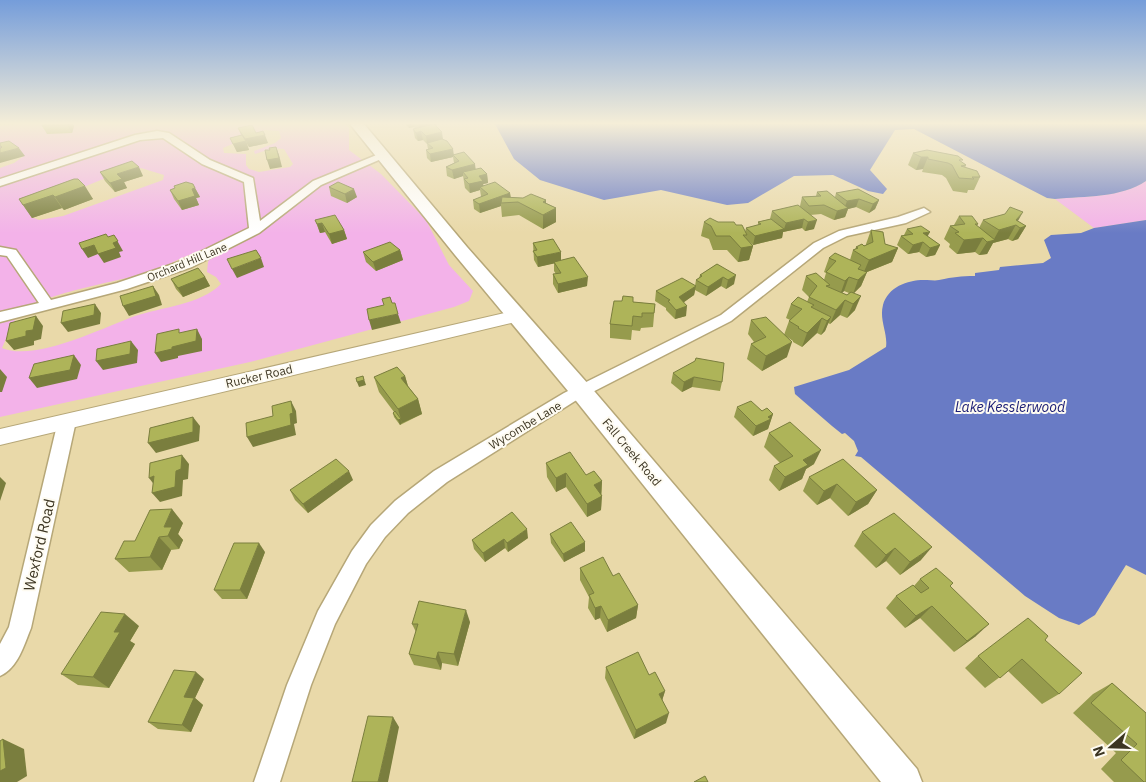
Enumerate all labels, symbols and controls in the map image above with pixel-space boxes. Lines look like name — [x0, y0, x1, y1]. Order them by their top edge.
street label: Orchard Hill Lane — [145, 240, 229, 284]
street label: Rucker Road — [224, 361, 294, 391]
street label: Wycombe Lane — [486, 397, 564, 453]
water label: Lake Kesslerwood — [955, 398, 1066, 416]
street label: Fall Creek Road — [599, 415, 665, 489]
street label: Wexford Road — [19, 497, 59, 593]
north arrow — [1086, 722, 1136, 772]
text: N — [1089, 744, 1109, 759]

